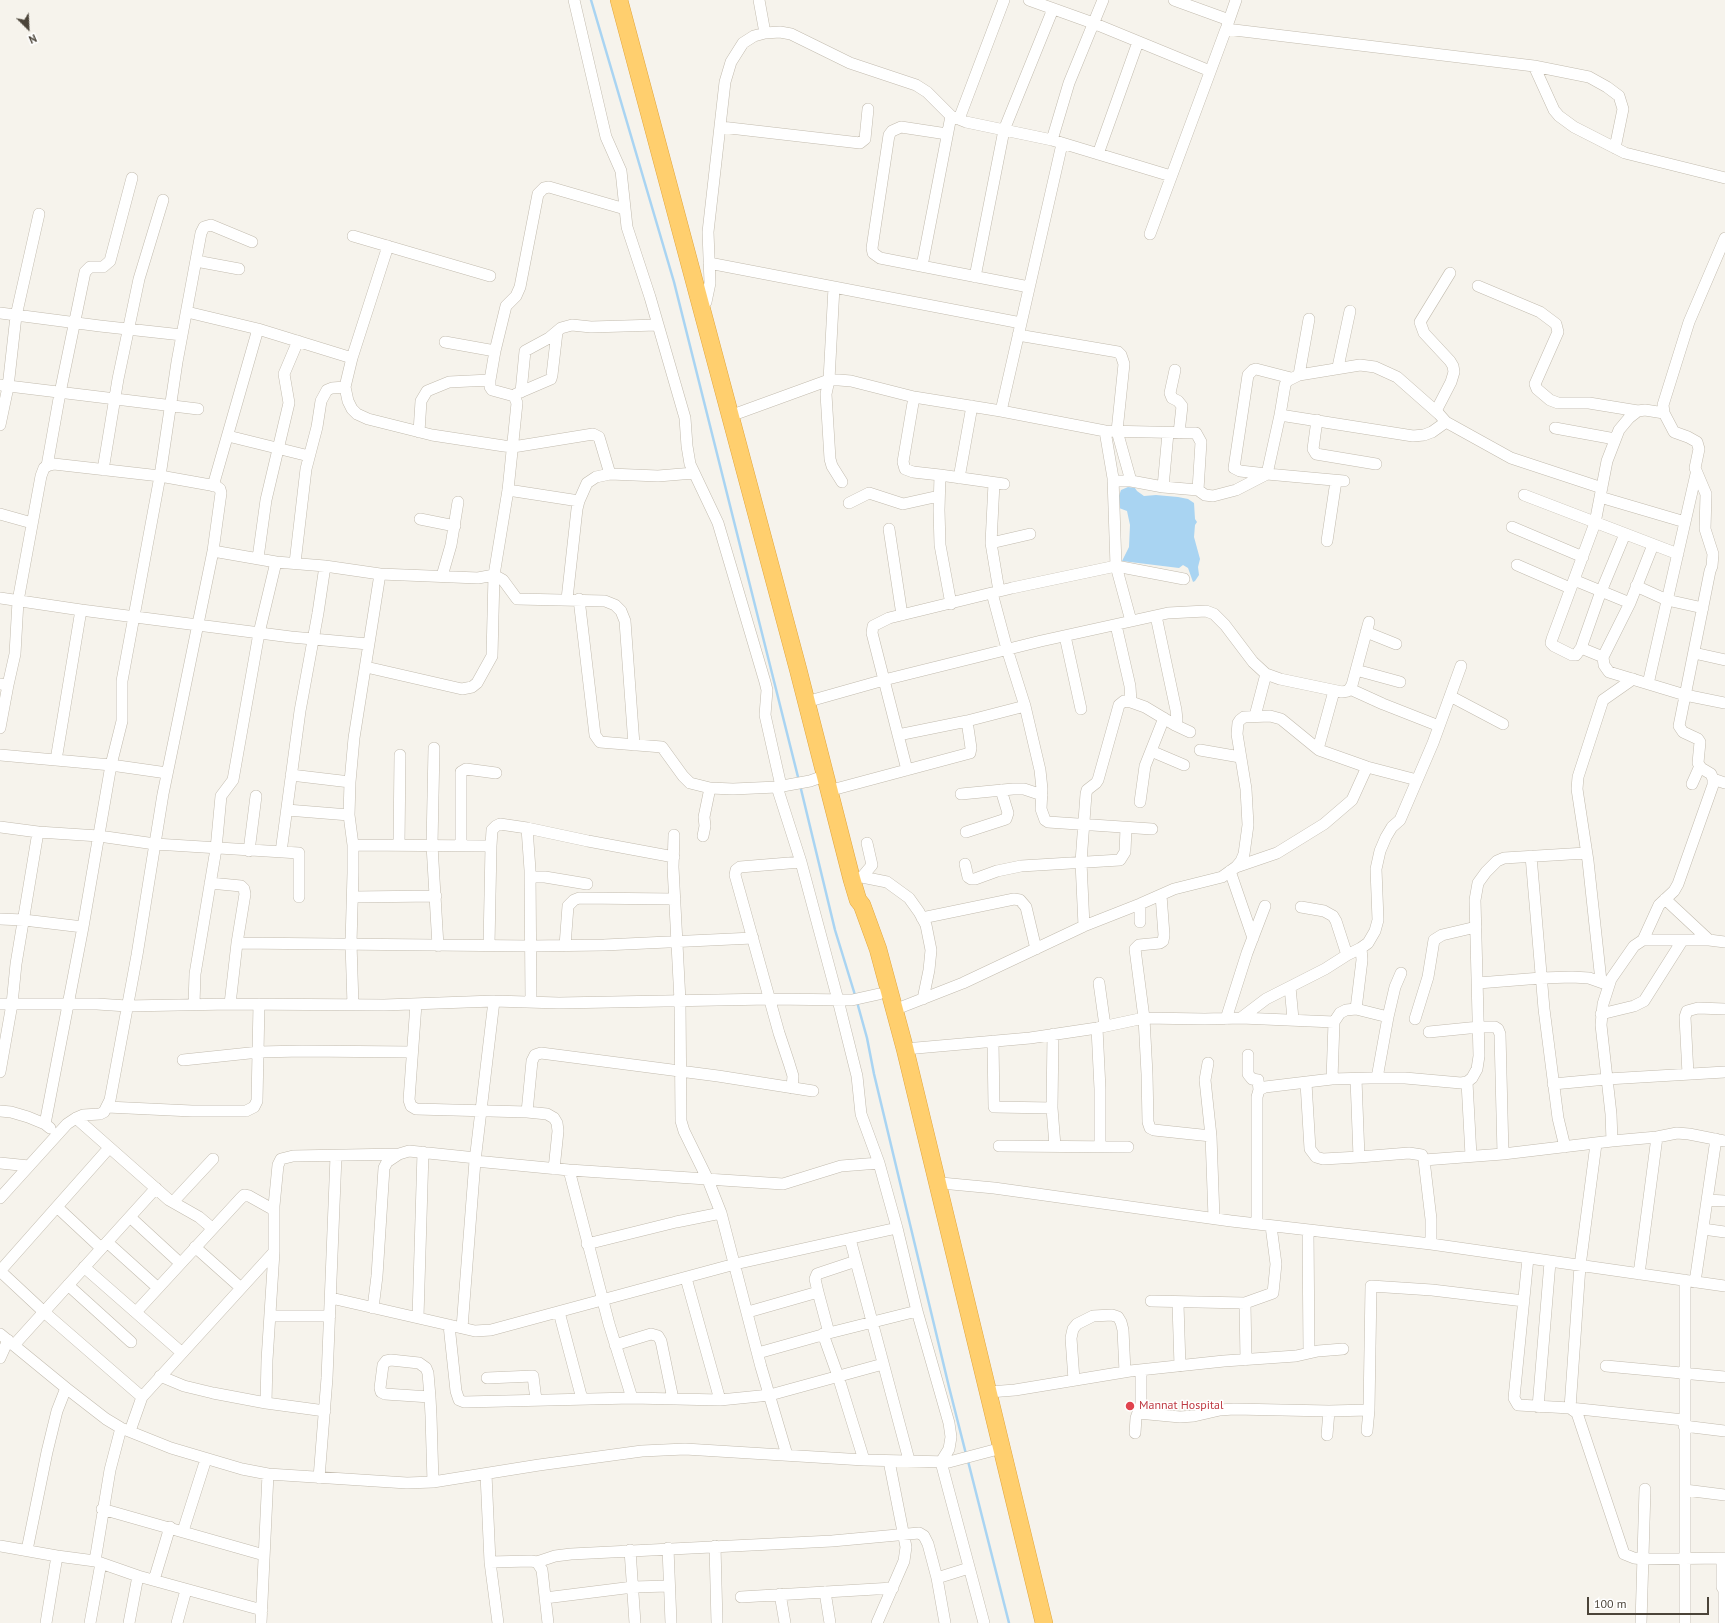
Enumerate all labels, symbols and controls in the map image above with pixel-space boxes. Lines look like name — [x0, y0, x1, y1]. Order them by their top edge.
north arrow — [8, 8, 48, 48]
text: N — [27, 31, 39, 47]
place label: Mannat Hospital — [1139, 1399, 1224, 1413]
marker: Mannat Hospital — [1124, 1400, 1136, 1412]
scale bar — [1589, 1589, 1711, 1615]
text: 100 m — [1594, 1596, 1627, 1611]

